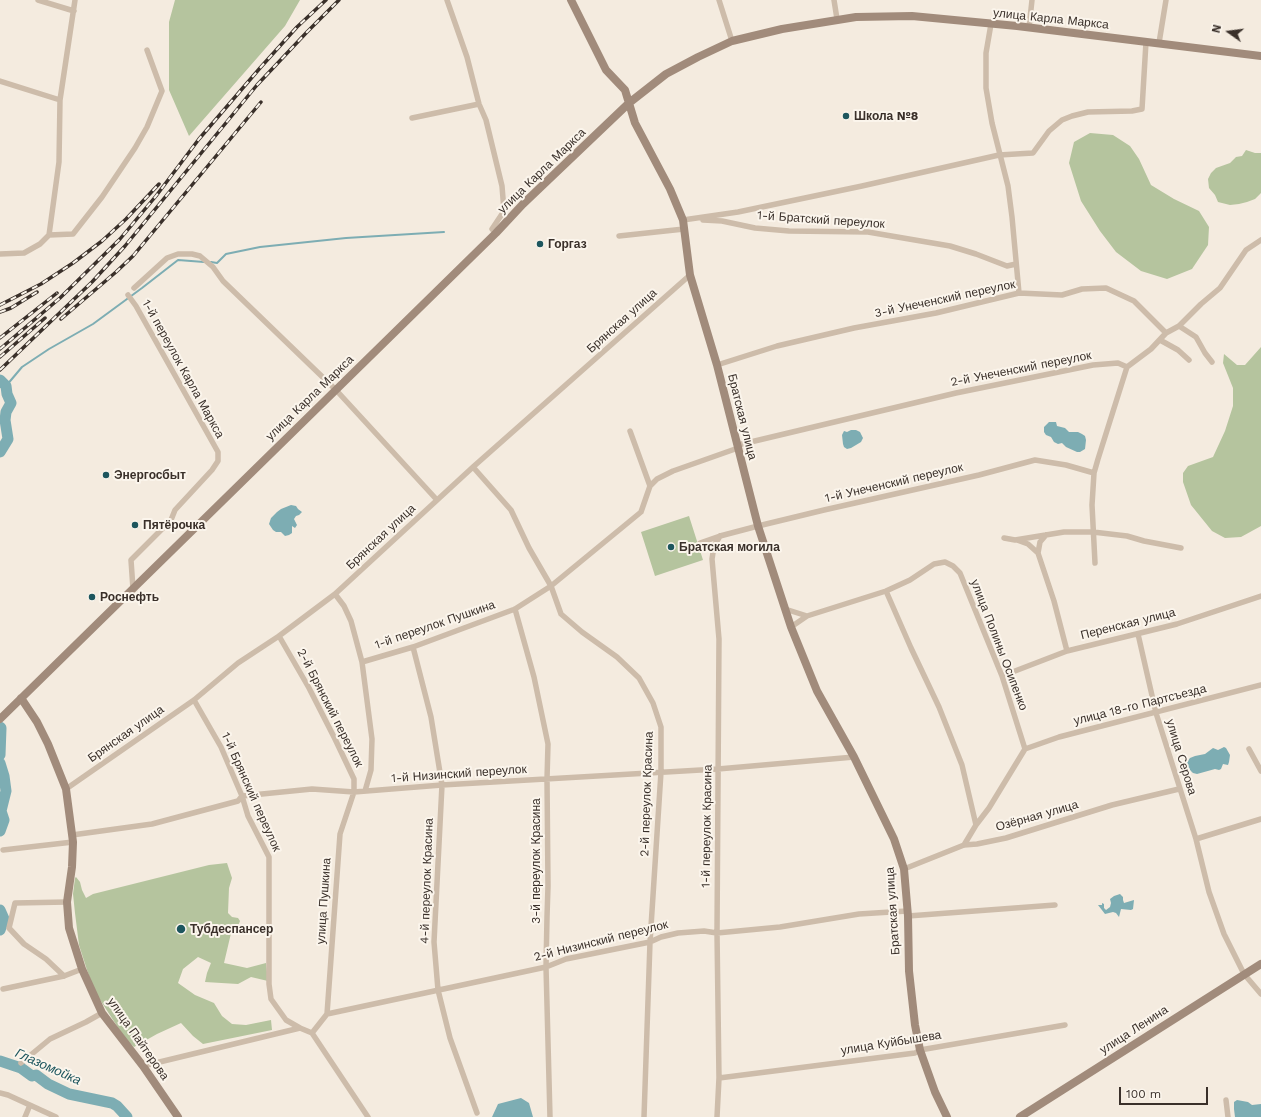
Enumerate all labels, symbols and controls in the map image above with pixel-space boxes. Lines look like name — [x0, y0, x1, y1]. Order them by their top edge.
street label: улица Карла Маркса — [992, 6, 1110, 32]
north arrow — [1209, 12, 1249, 52]
text: N — [1210, 23, 1224, 35]
place label: Школа №8 — [854, 109, 918, 123]
marker: Школа №8 — [841, 111, 851, 121]
street label: улица Карла Маркса — [495, 125, 589, 217]
street label: 1-й Братский переулок — [757, 208, 885, 232]
place label: Горгаз — [548, 237, 587, 251]
marker: Горгаз — [535, 239, 545, 249]
street label: 3-й Унеченский переулок — [873, 277, 1017, 321]
street label: Брянская улица — [584, 286, 660, 356]
street label: 1-й переулок Карла Маркса — [139, 297, 227, 441]
street label: 2-й Унеченский переулок — [949, 348, 1093, 390]
street label: улица Карла Маркса — [263, 352, 357, 444]
street label: Братская улица — [724, 373, 760, 461]
street label: 1-й Унеченский переулок — [824, 460, 964, 506]
place label: Энергосбыт — [114, 468, 186, 482]
marker: Энергосбыт — [101, 470, 111, 480]
street label: Брянская улица — [343, 501, 419, 573]
place label: Пятёрочка — [143, 518, 205, 532]
marker: Пятёрочка — [130, 520, 140, 530]
place label: Братская могила — [679, 540, 780, 554]
marker: Братская могила — [666, 542, 676, 552]
street label: улица Полины Осипенко — [967, 578, 1031, 712]
place label: Роснефть — [100, 590, 159, 604]
marker: Роснефть — [87, 592, 97, 602]
street label: 1-й переулок Пушкина — [373, 598, 497, 652]
street label: Перенская улица — [1079, 605, 1177, 643]
street label: 2-й Брянский переулок — [294, 646, 366, 770]
street label: улица 18-го Партсъезда — [1072, 682, 1208, 728]
street label: Брянская улица — [85, 702, 167, 766]
street label: улица Серова — [1163, 717, 1199, 797]
street label: 1-й Брянский переулок — [218, 730, 284, 854]
street label: 2-й переулок Красина — [638, 731, 656, 857]
street label: 1-й Низинский переулок — [391, 762, 527, 786]
street label: 1-й переулок Красина — [699, 764, 715, 888]
street label: Озёрная улица — [994, 797, 1080, 835]
street label: 3-й переулок Красина — [529, 798, 543, 924]
street label: 4-й переулок Красина — [418, 818, 436, 944]
street label: улица Пушкина — [314, 857, 334, 945]
street label: Братская улица — [883, 867, 903, 955]
street label: 2-й Низинский переулок — [532, 917, 670, 965]
place label: Тубдеспансер — [190, 922, 273, 936]
marker: Тубдеспансер — [175, 923, 187, 935]
street label: улица Пайтерова — [104, 995, 172, 1083]
street label: улица Ленина — [1097, 1003, 1171, 1057]
street label: улица Куйбышева — [840, 1028, 942, 1058]
water label: Глазомойка — [13, 1046, 83, 1088]
scale bar — [1121, 1079, 1210, 1105]
text: 100 m — [1126, 1087, 1161, 1101]

